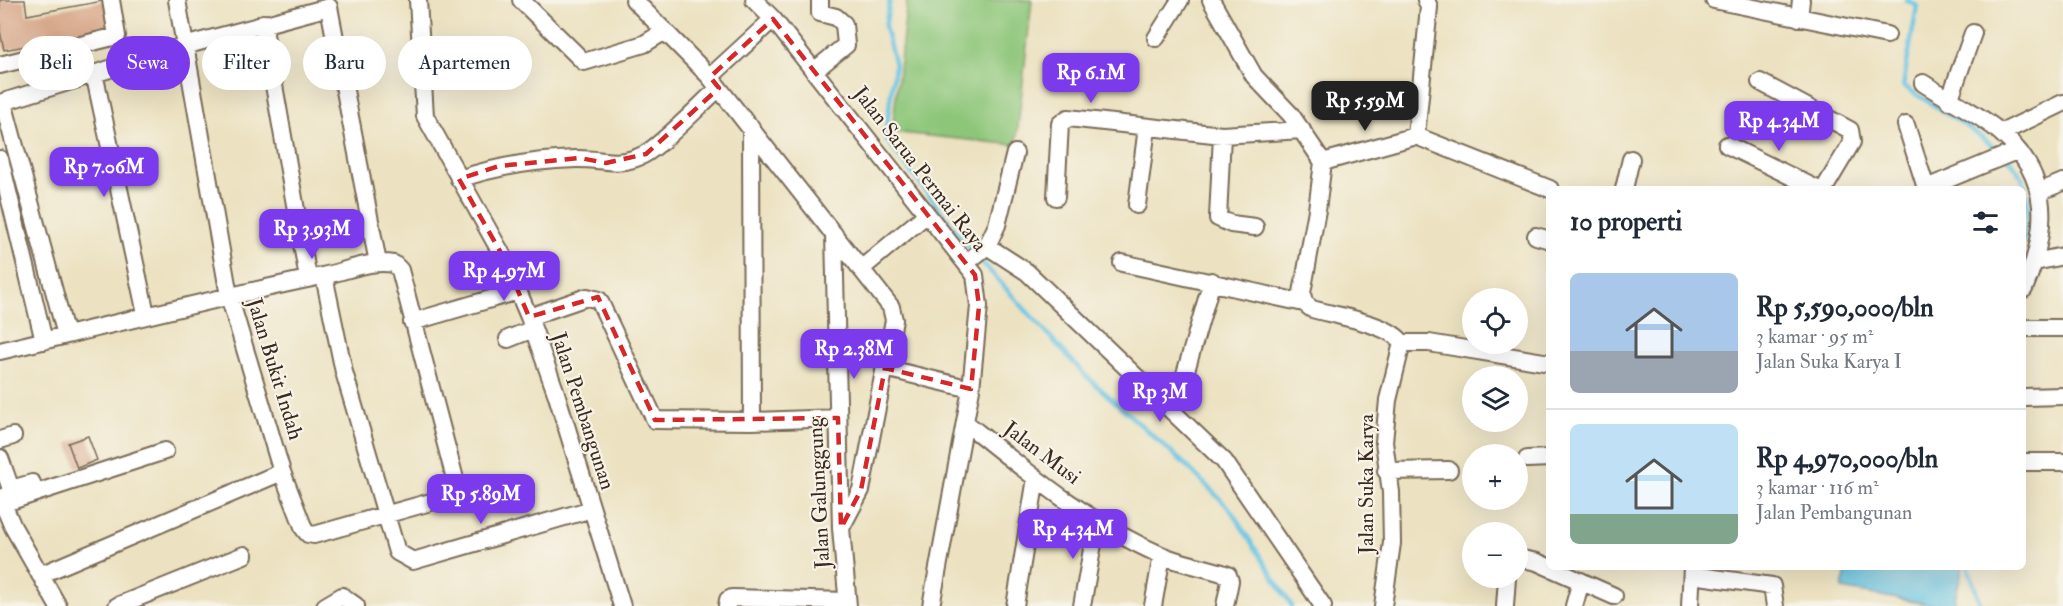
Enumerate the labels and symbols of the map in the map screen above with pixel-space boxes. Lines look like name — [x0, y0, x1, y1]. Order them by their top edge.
pin: Rp 6.1M — [1036, 53, 1146, 104]
street label: Jalan Sarua Permai Raya — [846, 80, 993, 257]
pin: Rp 5.59M — [1303, 81, 1427, 132]
pin: Rp 4.34M — [1717, 101, 1841, 152]
pin: Rp 7.06M — [42, 147, 166, 198]
pin: Rp 3.93M — [250, 209, 374, 260]
pin: Rp 4.97M — [442, 251, 566, 302]
street label: Jalan Bukit Indah — [240, 294, 309, 443]
street label: Jalan Pembangunan — [544, 328, 621, 493]
pin: Rp 2.38M — [792, 329, 916, 380]
pin: Rp 3M — [1118, 372, 1202, 423]
street label: Jalan Suka Karya — [1353, 414, 1380, 555]
street label: Jalan Musi — [997, 415, 1086, 491]
street label: Jalan Galunggung — [802, 416, 837, 571]
pin: Rp 5.89M — [419, 474, 543, 525]
pin: Rp 4.34M — [1011, 509, 1135, 560]

